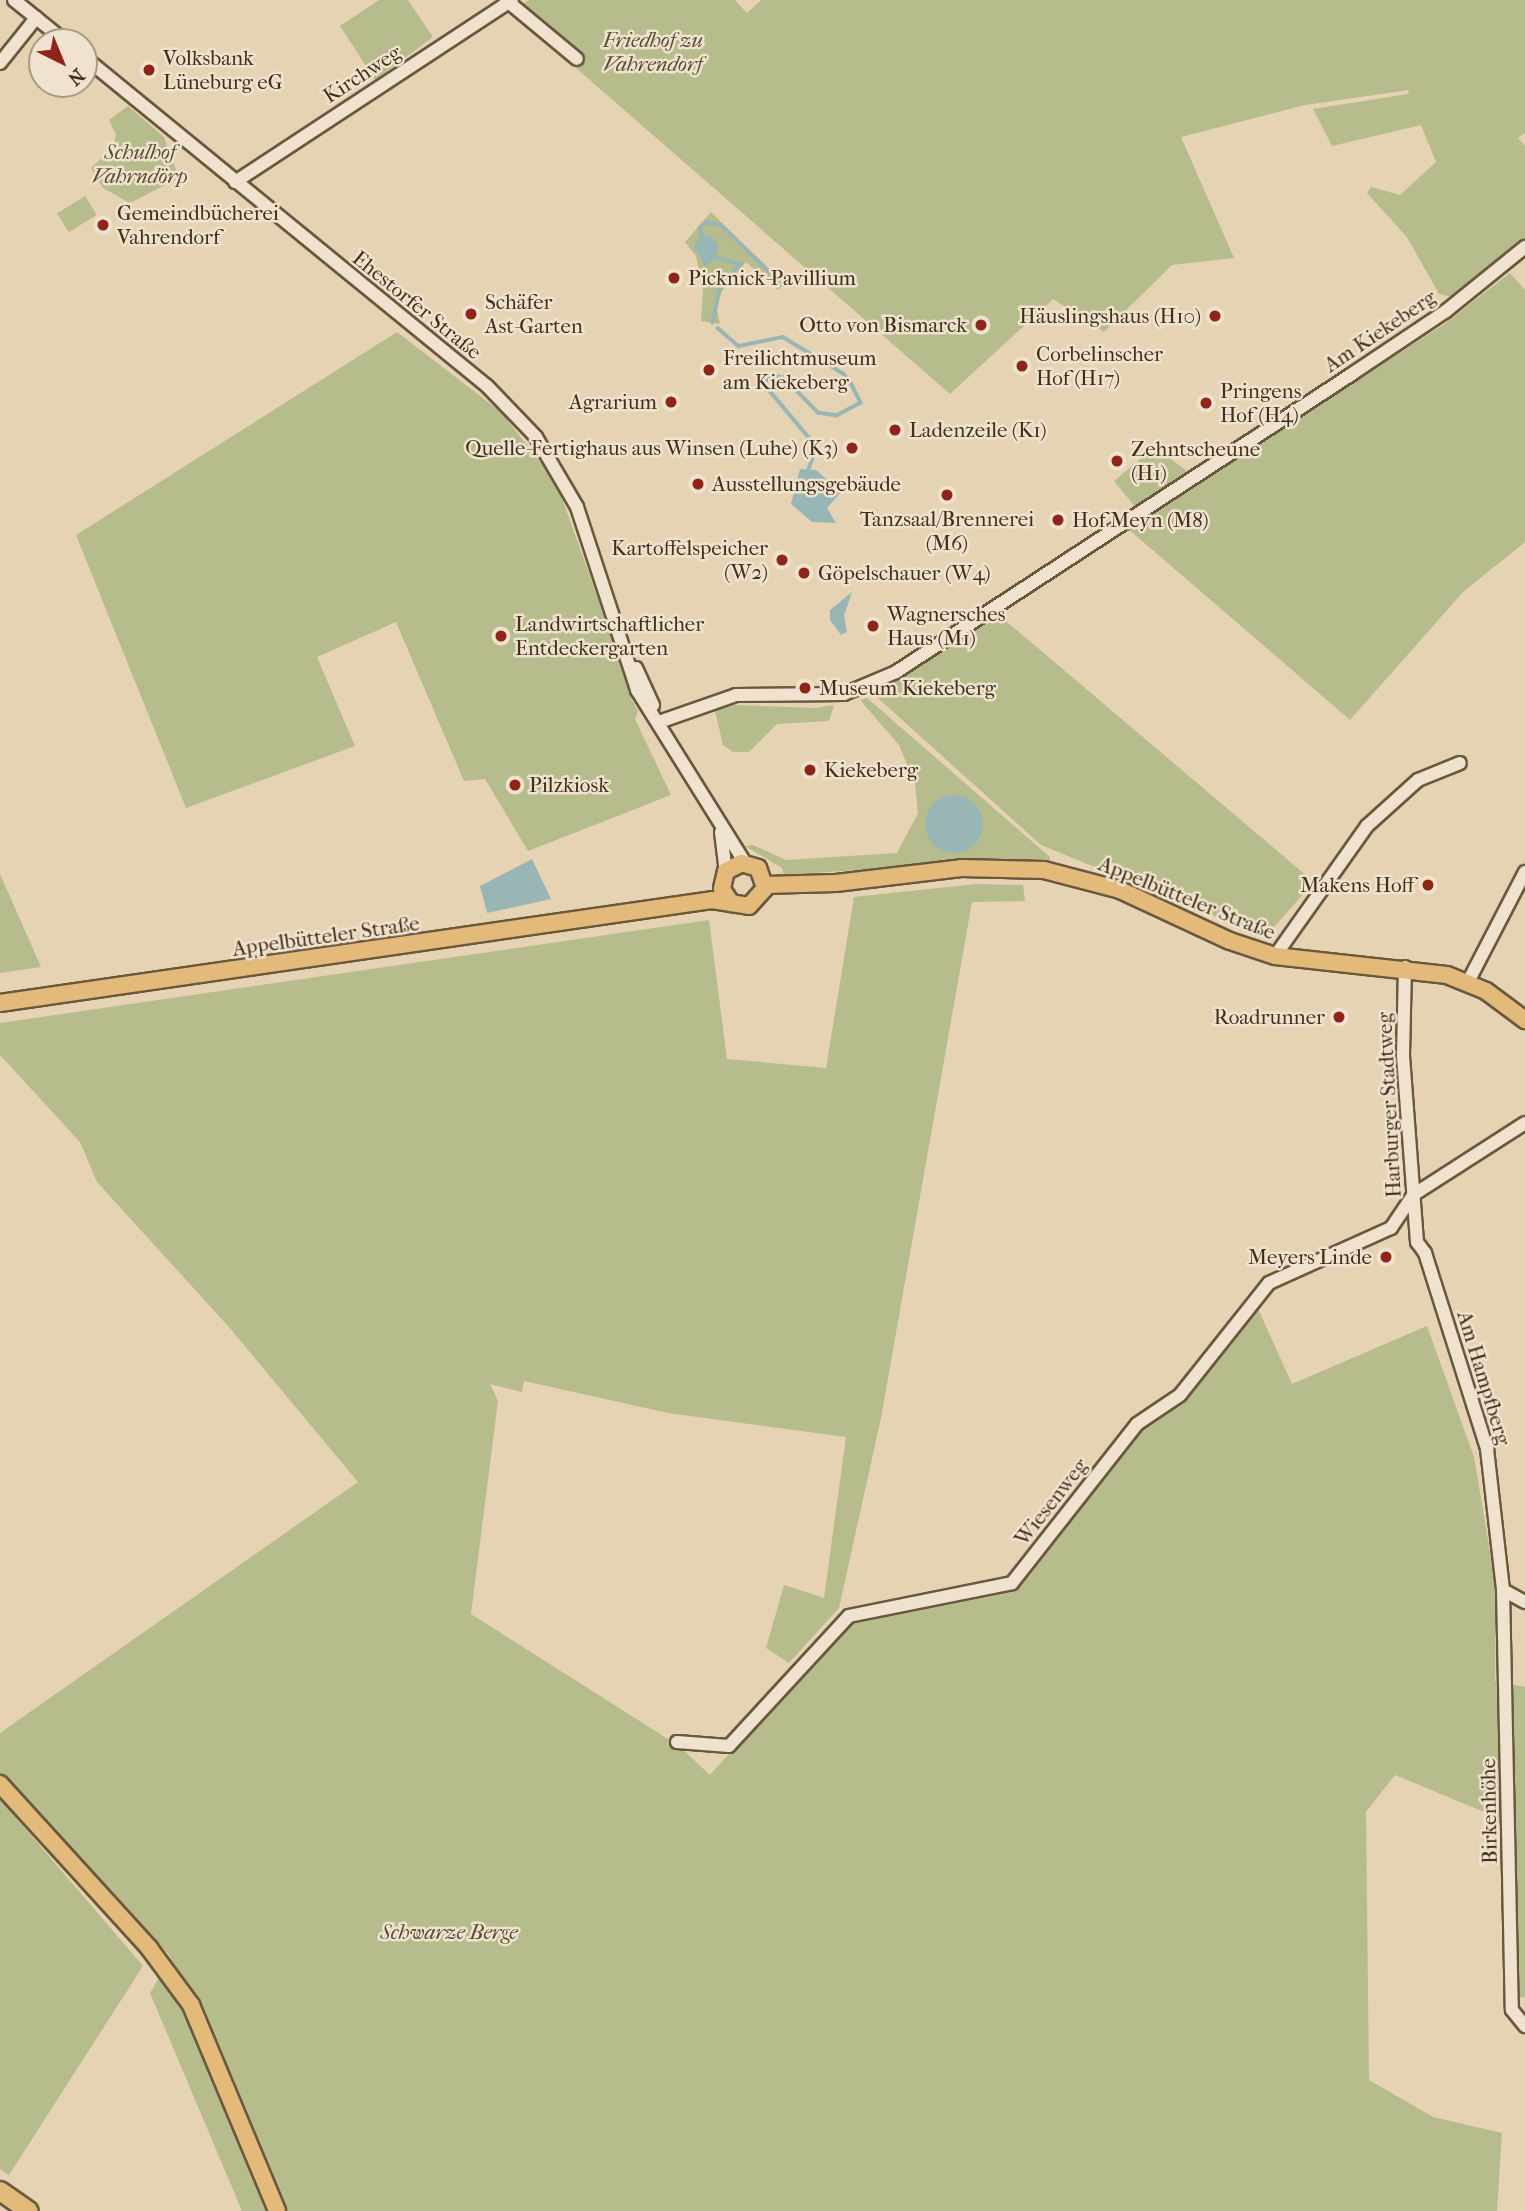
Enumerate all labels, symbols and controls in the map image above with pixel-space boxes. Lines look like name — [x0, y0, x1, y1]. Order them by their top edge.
park label: Friedhof zu Vahrendorf — [603, 27, 703, 77]
north arrow — [28, 28, 98, 98]
street label: Kirchweg — [318, 40, 406, 108]
place label: Volksbank Lüneburg eG — [163, 45, 283, 95]
marker: Volksbank Lüneburg eG — [141, 62, 157, 78]
text: N — [63, 64, 89, 90]
park label: Schulhof Vahrndörp — [92, 139, 188, 189]
place label: Gemeindbücherei Vahrendorf — [117, 200, 279, 250]
marker: Gemeindbücherei Vahrendorf — [95, 217, 111, 233]
street label: Ehestorfer Straße — [347, 245, 487, 365]
place label: Picknick-Pavillium — [688, 265, 856, 291]
marker: Picknick-Pavillium — [666, 270, 682, 286]
street label: Am Kiekeberg — [1319, 284, 1441, 378]
place label: Schäfer Ast-Garten — [485, 289, 583, 339]
place label: Häuslingshaus (H10) — [1019, 303, 1201, 329]
marker: Schäfer Ast-Garten — [463, 306, 479, 322]
marker: Häuslingshaus (H10) — [1207, 308, 1223, 324]
place label: Otto von Bismarck — [799, 312, 967, 338]
marker: Otto von Bismarck — [973, 317, 989, 333]
place label: Corbelinscher Hof (H17) — [1036, 341, 1163, 391]
place label: Freilichtmuseum am Kiekeberg — [723, 345, 876, 395]
marker: Corbelinscher Hof (H17) — [1014, 358, 1030, 374]
marker: Freilichtmuseum am Kiekeberg — [701, 362, 717, 378]
place label: Pringens Hof (H4) — [1220, 378, 1302, 428]
place label: Agrarium — [569, 389, 657, 415]
marker: Agrarium — [663, 394, 679, 410]
marker: Pringens Hof (H4) — [1198, 395, 1214, 411]
place label: Ladenzeile (K1) — [909, 417, 1046, 443]
marker: Ladenzeile (K1) — [887, 422, 903, 438]
place label: Quelle-Fertighaus aus Winsen (Luhe) (K3) — [465, 435, 838, 461]
place label: Zehntscheune (H1) — [1131, 436, 1260, 486]
marker: Quelle-Fertighaus aus Winsen (Luhe) (K3) — [844, 440, 860, 456]
marker: Zehntscheune (H1) — [1109, 453, 1125, 469]
place label: Ausstellungsgebäude — [712, 471, 901, 497]
marker: Ausstellungsgebäude — [690, 476, 706, 492]
marker: Tanzsaal/Brennerei (M6) — [939, 487, 955, 503]
place label: Tanzsaal/Brennerei (M6) — [860, 506, 1034, 556]
place label: Hof Meyn (M8) — [1072, 507, 1209, 533]
marker: Hof Meyn (M8) — [1050, 512, 1066, 528]
place label: Kartoffelspeicher (W2) — [611, 535, 768, 585]
marker: Kartoffelspeicher (W2) — [774, 552, 790, 568]
place label: Göpelschauer (W4) — [818, 560, 991, 586]
marker: Göpelschauer (W4) — [796, 565, 812, 581]
place label: Wagnersches Haus (M1) — [887, 601, 1005, 651]
place label: Landwirtschaftlicher Entdeckergarten — [515, 611, 704, 661]
marker: Wagnersches Haus (M1) — [865, 618, 881, 634]
marker: Landwirtschaftlicher Entdeckergarten — [493, 628, 509, 644]
place label: Museum Kiekeberg — [819, 675, 996, 701]
marker: Museum Kiekeberg — [797, 680, 813, 696]
place label: Kiekeberg — [824, 757, 918, 783]
marker: Kiekeberg — [802, 762, 818, 778]
place label: Pilzkiosk — [529, 772, 609, 798]
marker: Pilzkiosk — [507, 777, 523, 793]
street label: Appelbütteler Straße — [1095, 851, 1279, 945]
place label: Makens Hoff — [1300, 872, 1414, 898]
marker: Makens Hoff — [1420, 877, 1436, 893]
street label: Appelbütteler Straße — [231, 910, 421, 962]
place label: Roadrunner — [1214, 1004, 1325, 1030]
marker: Roadrunner — [1331, 1009, 1347, 1025]
street label: Harburger Stadtweg — [1372, 1012, 1406, 1198]
place label: Meyers Linde — [1248, 1244, 1372, 1270]
marker: Meyers Linde — [1378, 1249, 1394, 1265]
street label: Am Hampfberg — [1452, 1308, 1516, 1448]
street label: Wiesenweg — [1009, 1453, 1093, 1551]
street label: Birkenhöhe — [1475, 1758, 1503, 1864]
park label: Schwarze Berge — [380, 1919, 518, 1945]

